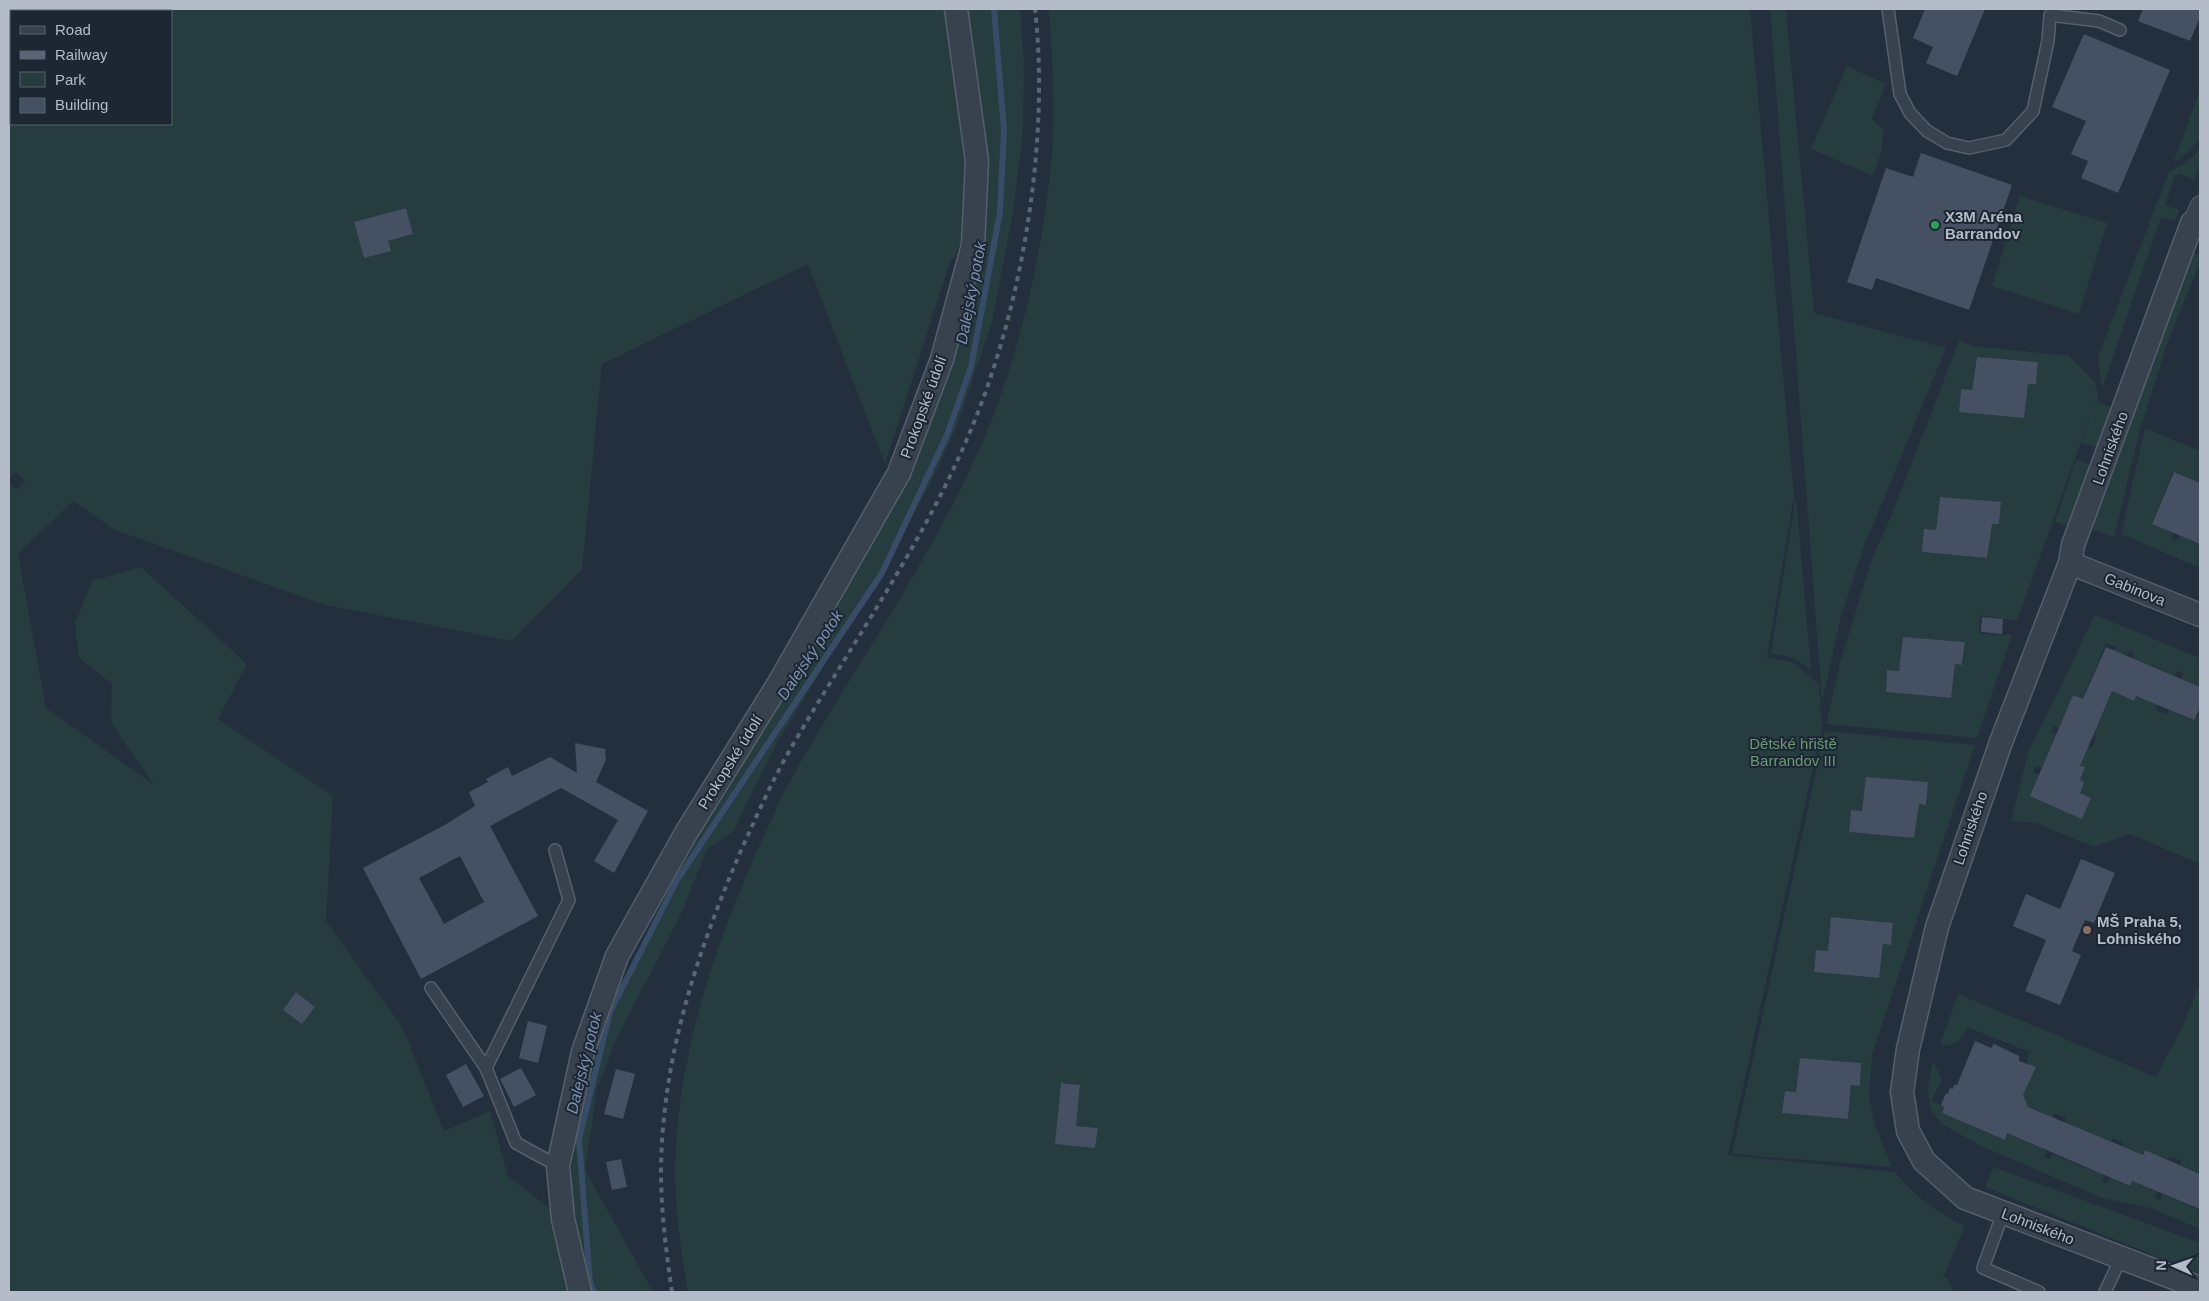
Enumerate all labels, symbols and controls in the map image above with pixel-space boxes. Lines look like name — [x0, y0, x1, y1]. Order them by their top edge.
legend — [10, 10, 172, 125]
text: Road — [55, 21, 91, 38]
text: Railway — [55, 46, 108, 63]
text: Park — [55, 71, 86, 88]
text: Building — [55, 96, 108, 113]
place label: X3M Aréna Barrandov — [1945, 208, 2023, 242]
marker: X3M Aréna Barrandov — [1929, 219, 1941, 231]
water label: Dalejský potok — [953, 239, 989, 346]
street label: Prokopské údolí — [897, 353, 950, 460]
street label: Lohniského — [2089, 409, 2131, 487]
street label: Gabinova — [2102, 569, 2169, 609]
water label: Dalejský potok — [774, 606, 847, 703]
street label: Prokopské údolí — [694, 711, 766, 812]
park label: Dětské hřiště Barrandov III — [1749, 735, 1837, 769]
street label: Lohniského — [1949, 789, 1991, 867]
place label: MŠ Praha 5, Lohniského — [2097, 913, 2182, 947]
marker: MŠ Praha 5, Lohniského — [2081, 924, 2093, 936]
water label: Dalejský potok — [563, 1009, 605, 1116]
street label: Lohniského — [1999, 1204, 2077, 1248]
north arrow — [2149, 1241, 2199, 1291]
text: N — [2153, 1260, 2169, 1271]

